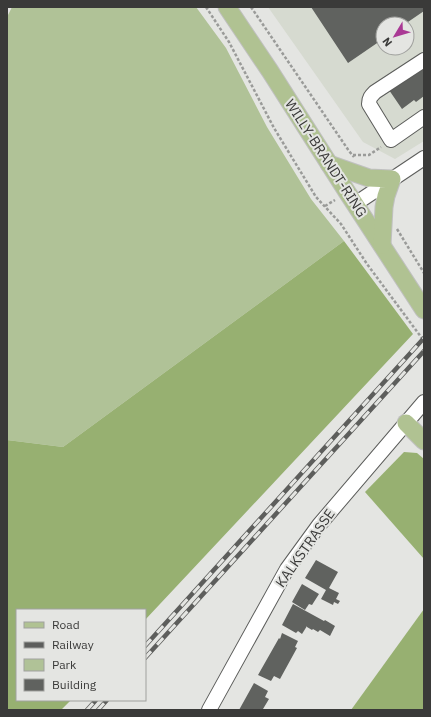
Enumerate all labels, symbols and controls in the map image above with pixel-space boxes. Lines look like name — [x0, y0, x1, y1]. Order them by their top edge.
north arrow — [375, 16, 415, 56]
text: N — [379, 35, 395, 50]
street label: WILLY-BRANDT-RING — [281, 96, 371, 220]
street label: KALKSTRASSE — [271, 505, 339, 591]
legend — [16, 609, 146, 701]
text: Road — [52, 617, 80, 632]
text: Railway — [52, 637, 94, 652]
text: Park — [52, 657, 77, 672]
text: Building — [52, 677, 97, 692]

